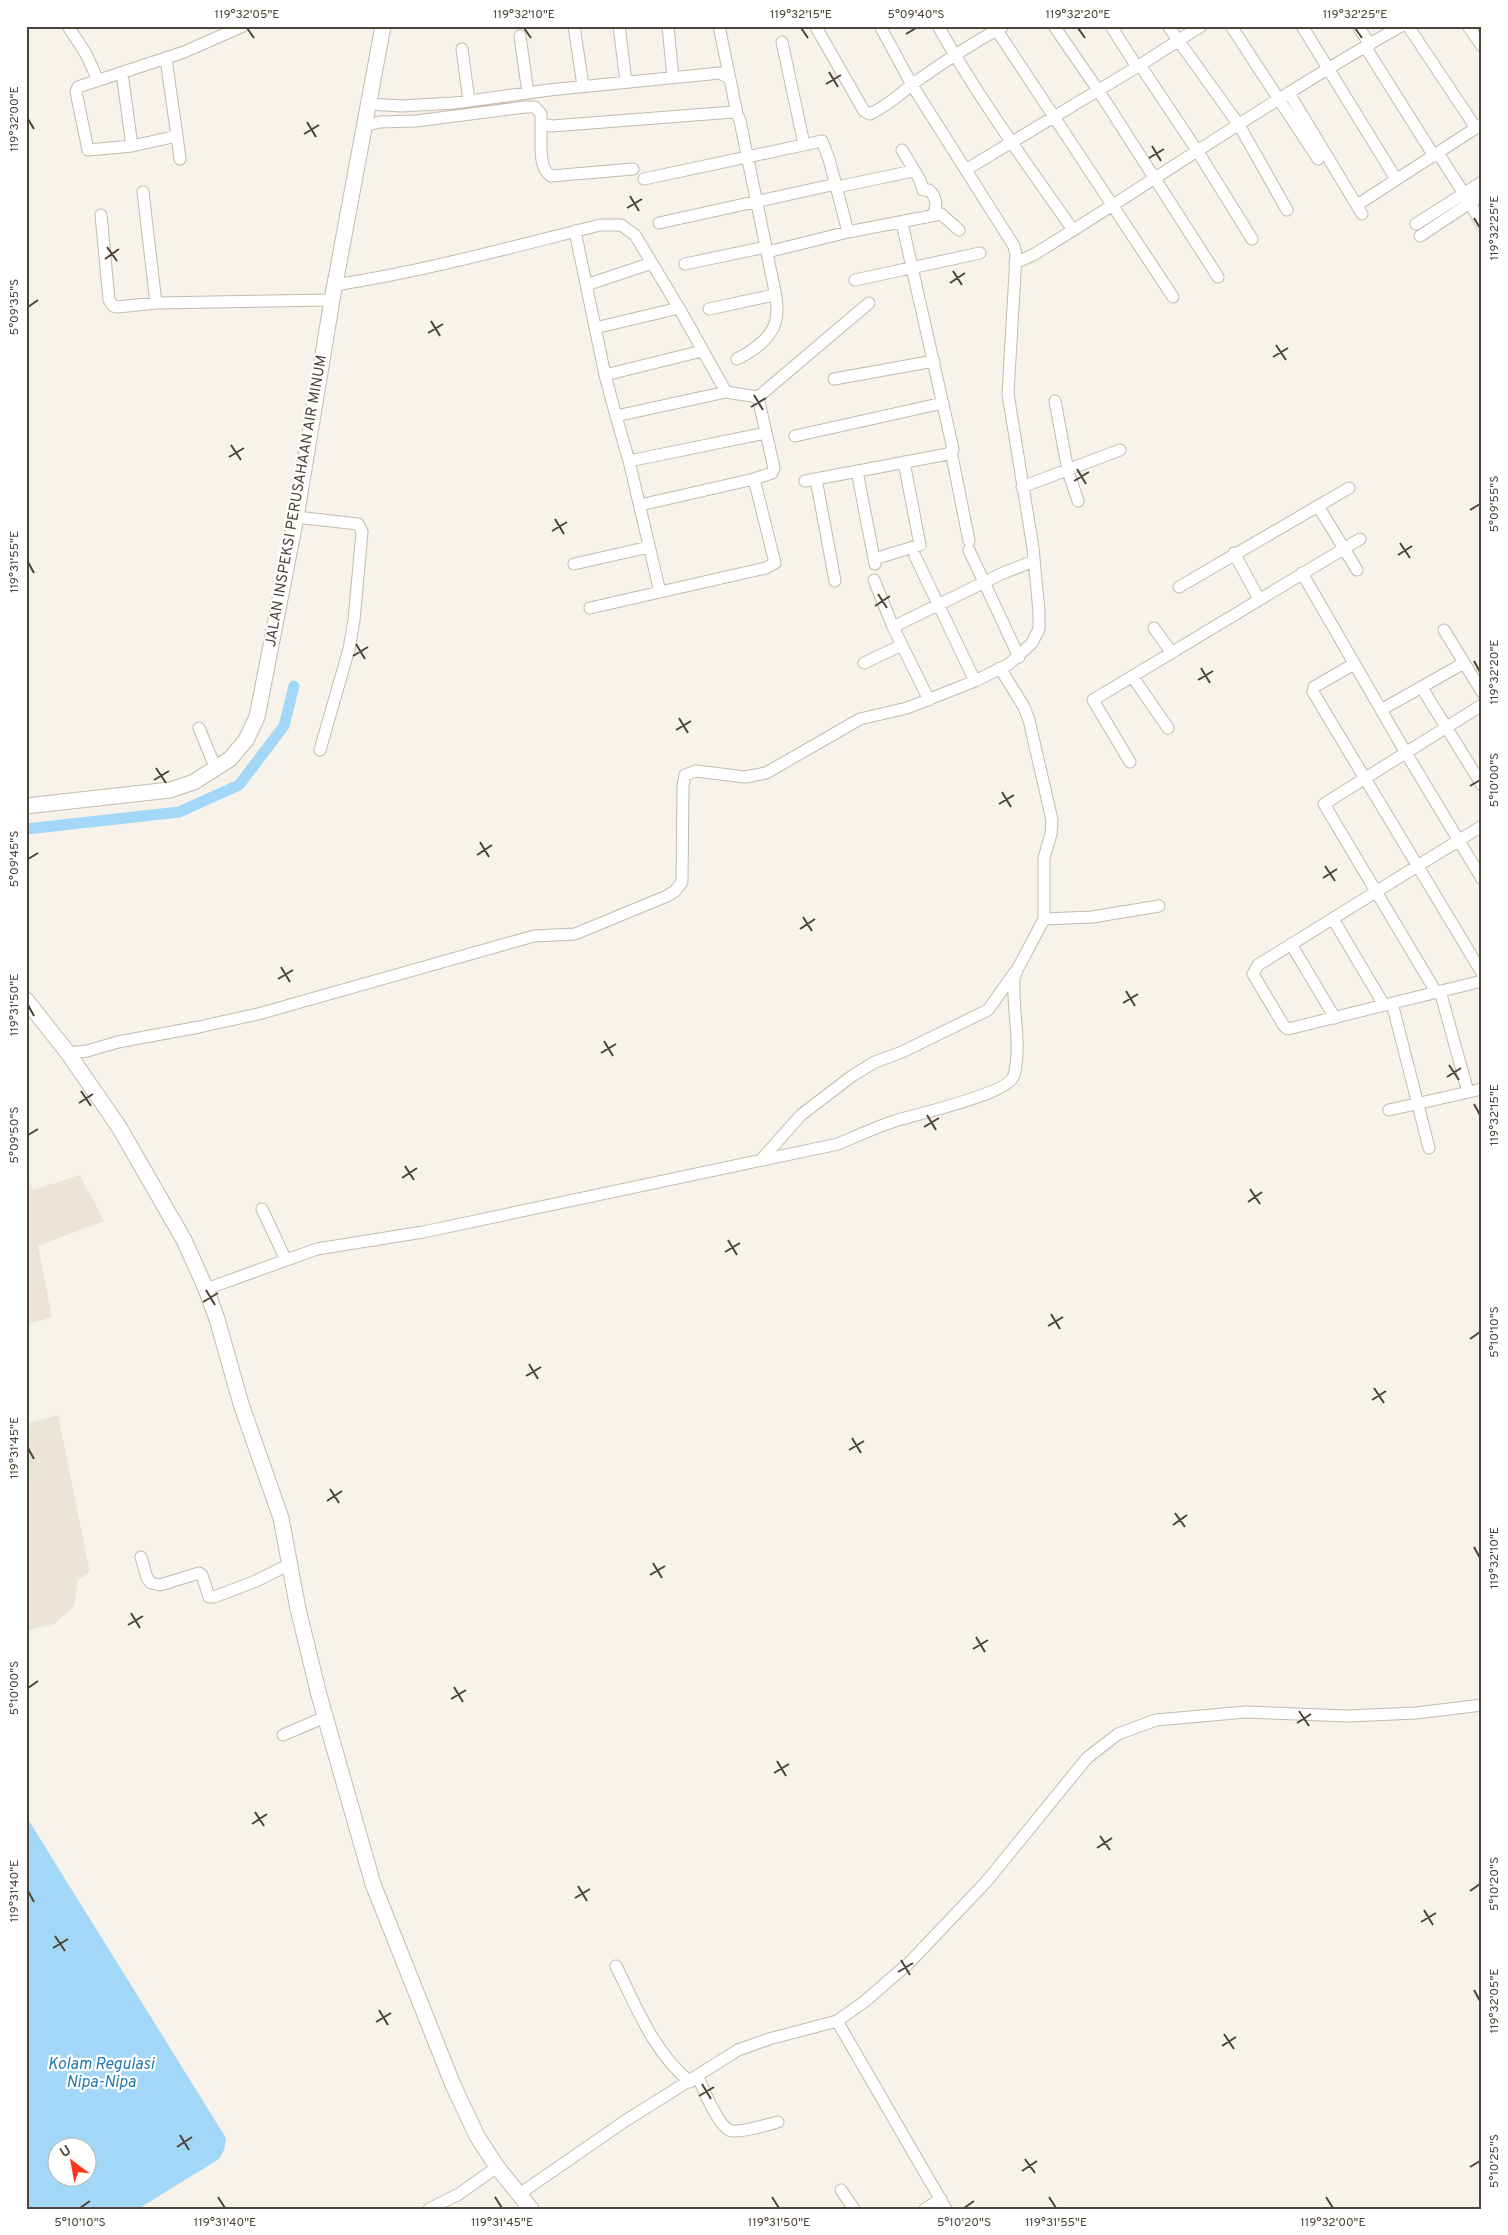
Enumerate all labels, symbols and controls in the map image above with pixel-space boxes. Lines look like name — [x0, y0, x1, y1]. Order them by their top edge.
text: 119°32'05"E — [214, 7, 280, 23]
text: 119°32'10"E — [493, 7, 555, 23]
text: 119°32'15"E — [770, 7, 832, 23]
text: 5°09'40"S — [888, 7, 944, 23]
text: 119°32'20"E — [1046, 7, 1111, 23]
text: 119°32'25"E — [1323, 7, 1387, 23]
text: 119°32'00"E — [7, 86, 23, 152]
text: 119°32'25"E — [1487, 196, 1503, 260]
text: 5°09'35"S — [7, 279, 23, 335]
street label: JALAN INSPEKSI PERUSAHAAN AIR MINUM — [262, 354, 332, 648]
text: 5°09'55"S — [1487, 476, 1503, 532]
text: 119°31'55"E — [7, 531, 23, 593]
text: 119°32'20"E — [1487, 640, 1503, 705]
text: 5°10'00"S — [1487, 753, 1503, 807]
text: 5°09'45"S — [7, 831, 23, 887]
text: 119°31'50"E — [7, 974, 23, 1036]
text: 119°32'15"E — [1487, 1084, 1503, 1146]
text: 5°09'50"S — [7, 1107, 23, 1163]
text: 5°10'10"S — [1487, 1306, 1503, 1358]
text: 119°31'45"E — [7, 1417, 23, 1479]
text: 119°32'10"E — [1487, 1527, 1503, 1589]
text: 5°10'00"S — [7, 1661, 23, 1715]
text: 5°10'20"S — [1487, 1857, 1503, 1911]
text: 119°31'40"E — [7, 1860, 23, 1922]
text: 119°32'05"E — [1487, 1968, 1503, 2034]
water label: Kolam Regulasi Nipa-Nipa — [48, 2055, 155, 2093]
text: 5°10'25"S — [1487, 2134, 1503, 2188]
north arrow — [48, 2138, 98, 2188]
text: U — [57, 2142, 75, 2162]
text: 5°10'10"S — [54, 2215, 106, 2231]
text: 119°31'40"E — [194, 2215, 256, 2231]
text: 119°31'45"E — [471, 2215, 533, 2231]
text: 119°31'50"E — [748, 2215, 810, 2231]
text: 5°10'20"S — [937, 2215, 991, 2231]
text: 119°31'55"E — [1025, 2215, 1087, 2231]
text: 119°32'00"E — [1300, 2215, 1366, 2231]

